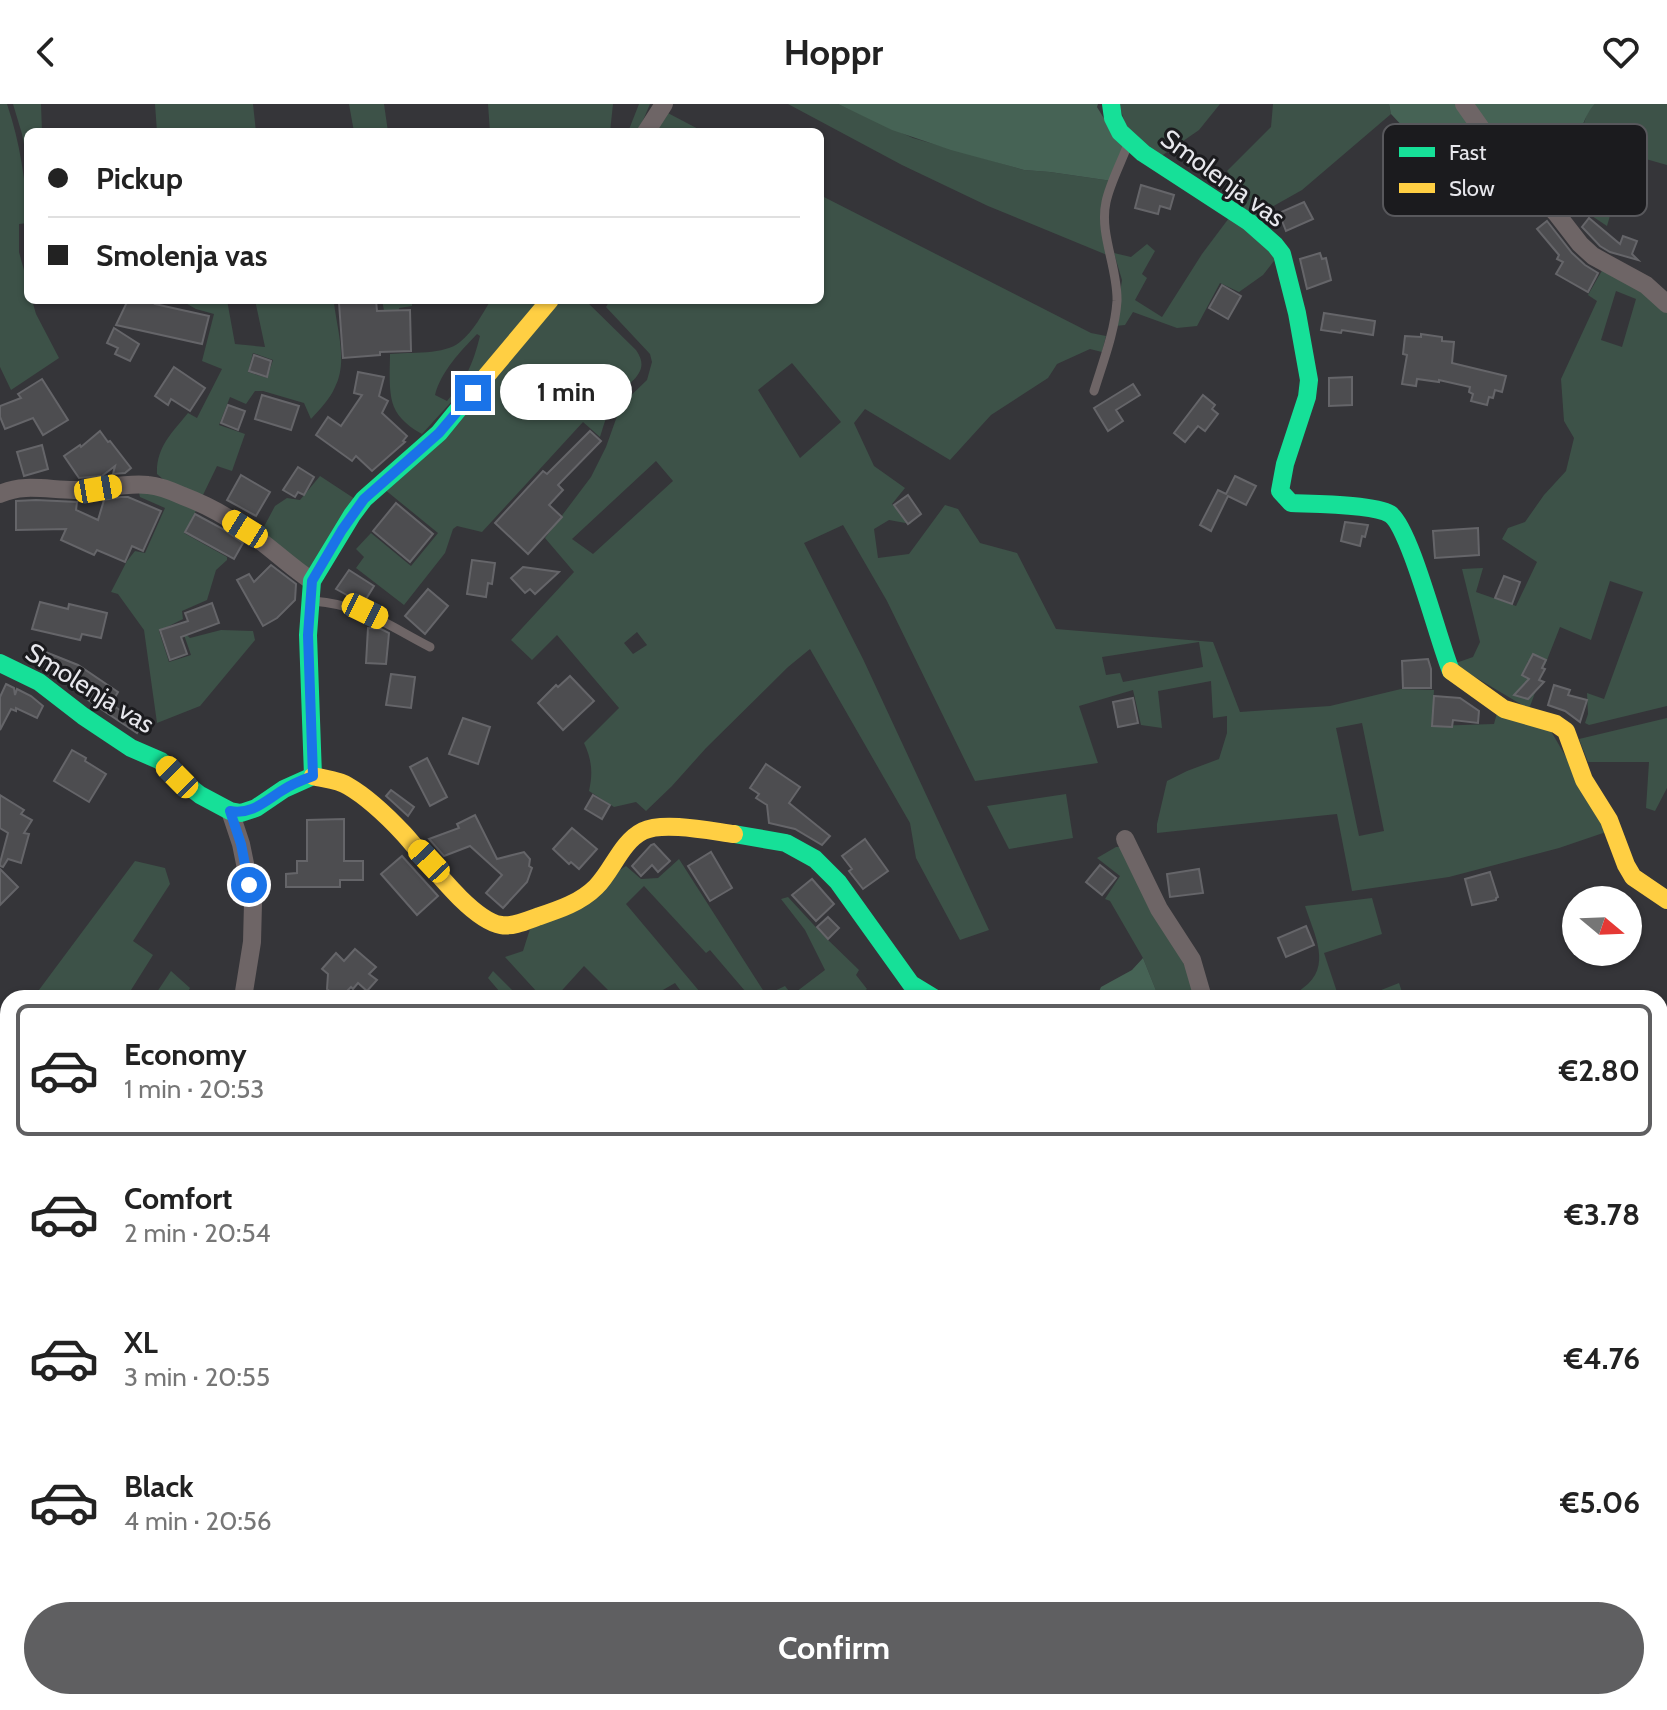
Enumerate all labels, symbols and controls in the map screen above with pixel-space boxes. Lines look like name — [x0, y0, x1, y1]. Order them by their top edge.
icon: back — [24, 30, 68, 74]
text: Hoppr — [784, 30, 883, 74]
icon: heart — [1599, 30, 1643, 74]
street label: Smolenja vas — [1155, 122, 1292, 234]
legend — [1383, 124, 1647, 216]
text: Fast — [1449, 139, 1487, 166]
text: Pickup — [96, 160, 183, 197]
text: Slow — [1449, 175, 1495, 202]
text: Smolenja vas — [96, 237, 267, 274]
callout: 1 min — [501, 365, 633, 421]
route end — [455, 375, 491, 411]
text: 1 min — [537, 376, 595, 408]
car — [72, 473, 124, 505]
car — [218, 506, 272, 552]
car — [338, 590, 392, 632]
street label: Smolenja vas — [20, 636, 160, 740]
car — [152, 752, 202, 802]
car — [404, 835, 454, 887]
route start — [231, 867, 267, 903]
north arrow — [1562, 886, 1642, 966]
map controls — [1562, 886, 1642, 966]
icon: car — [28, 1034, 100, 1106]
text: Economy — [124, 1036, 247, 1073]
text: €2.80 — [1559, 1052, 1640, 1089]
text: 1 min · 20:53 — [124, 1073, 264, 1105]
icon: car — [28, 1178, 100, 1250]
text: Comfort — [124, 1180, 232, 1217]
text: €3.78 — [1565, 1196, 1640, 1233]
text: 2 min · 20:54 — [124, 1217, 270, 1249]
icon: car — [28, 1322, 100, 1394]
text: XL — [124, 1324, 158, 1361]
text: €4.76 — [1564, 1340, 1640, 1377]
text: 3 min · 20:55 — [124, 1361, 270, 1393]
icon: car — [28, 1466, 100, 1538]
text: Black — [124, 1468, 194, 1505]
text: €5.06 — [1560, 1484, 1640, 1521]
text: 4 min · 20:56 — [124, 1505, 272, 1537]
button: Confirm — [24, 1602, 1644, 1694]

